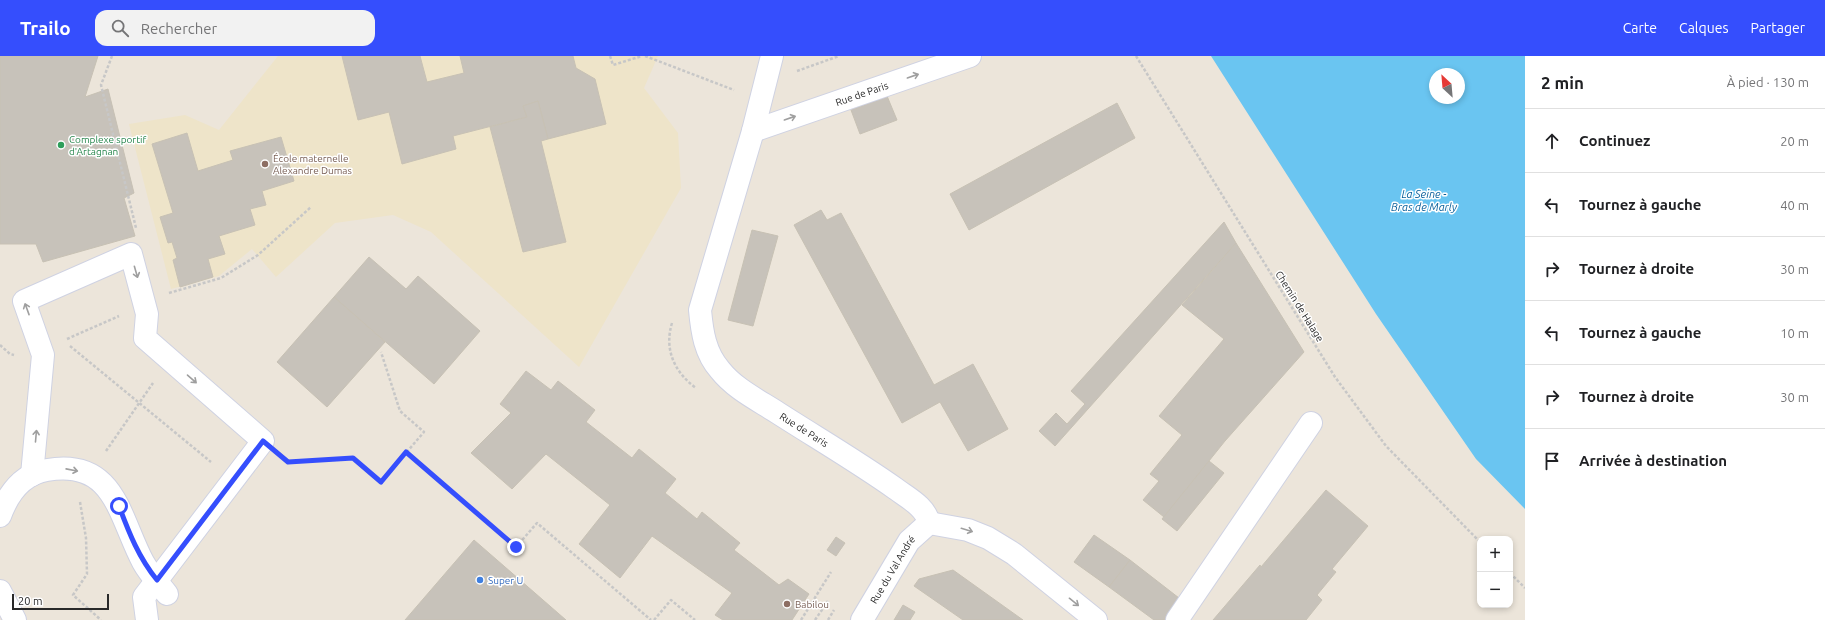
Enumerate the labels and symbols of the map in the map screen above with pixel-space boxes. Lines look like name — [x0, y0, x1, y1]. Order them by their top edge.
north arrow — [1429, 68, 1465, 104]
one-way arrow — [907, 72, 920, 79]
street label: Rue de Paris — [834, 80, 890, 108]
one-way arrow — [783, 114, 796, 121]
place label: Complexe sportif d'Artagnan — [69, 134, 147, 157]
marker: Complexe sportif d'Artagnan — [56, 140, 66, 150]
place label: École maternelle Alexandre Dumas — [273, 152, 352, 176]
marker: École maternelle Alexandre Dumas — [260, 159, 270, 169]
water label: La Seine - Bras de Marly — [1391, 188, 1458, 213]
one-way arrow — [133, 265, 140, 278]
street label: Chemin de Halage — [1273, 269, 1326, 344]
one-way arrow — [23, 304, 31, 316]
one-way arrow — [187, 374, 197, 384]
street label: Rue de Paris — [778, 411, 830, 449]
one-way arrow — [32, 430, 39, 443]
one-way arrow — [65, 466, 78, 474]
route start — [110, 497, 128, 515]
one-way arrow — [960, 527, 973, 534]
street label: Rue du Val André — [868, 533, 917, 606]
route end — [507, 538, 525, 556]
marker: Super U — [475, 575, 485, 585]
place label: Super U — [488, 575, 523, 586]
scale bar — [12, 592, 109, 611]
one-way arrow — [1068, 598, 1079, 607]
marker: Babilou — [782, 599, 792, 609]
place label: Babilou — [795, 599, 829, 610]

